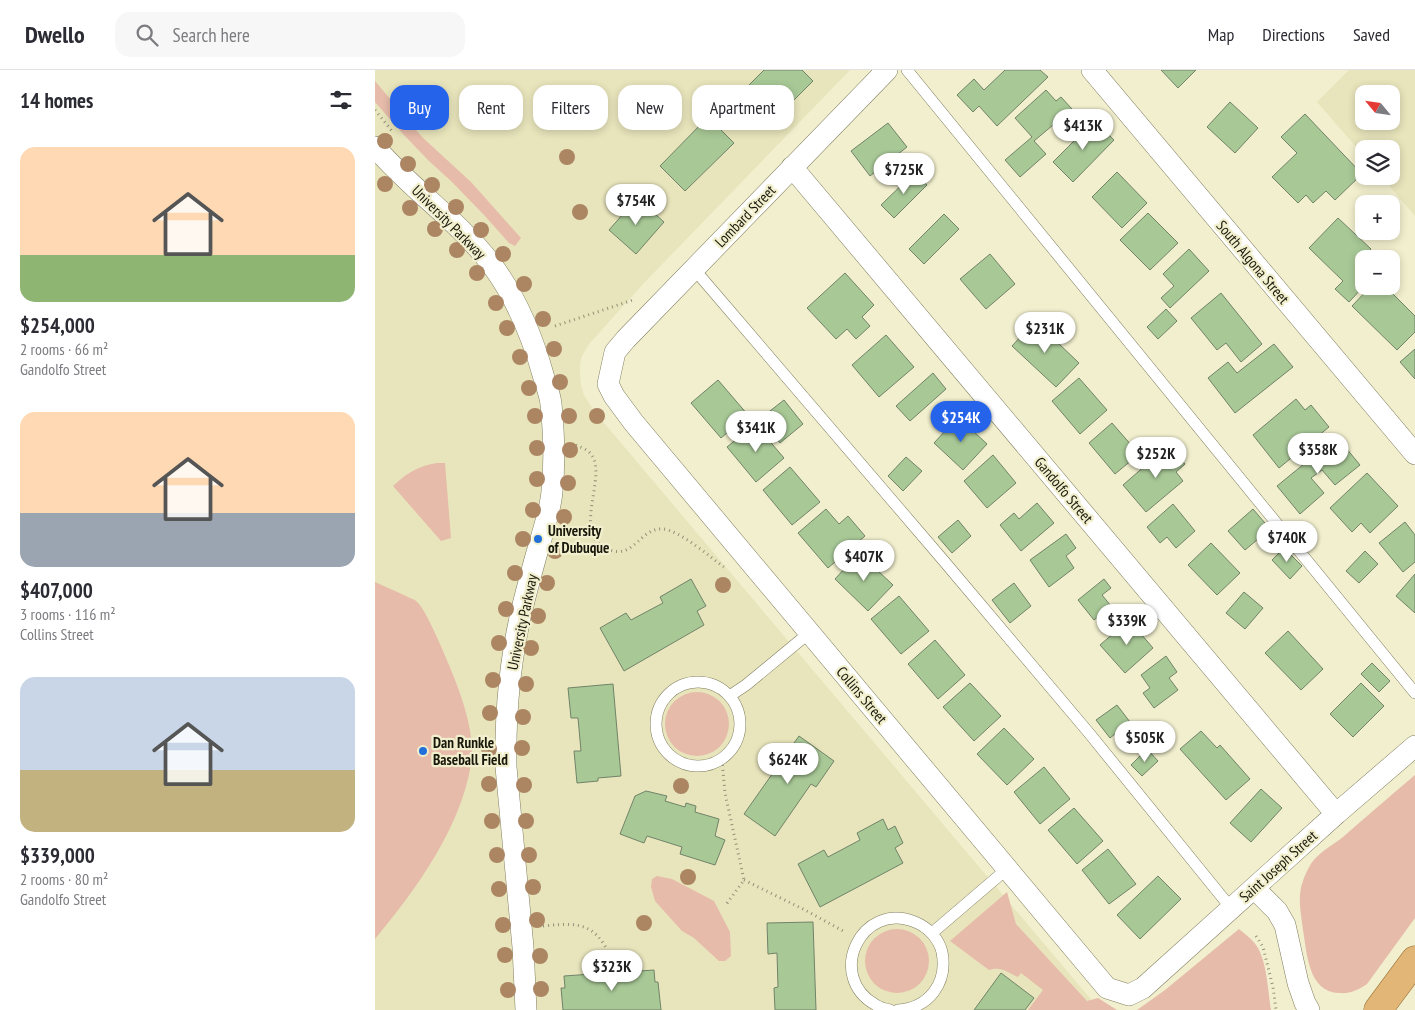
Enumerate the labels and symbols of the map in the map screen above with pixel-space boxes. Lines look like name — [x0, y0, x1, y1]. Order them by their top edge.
north arrow — [1355, 85, 1400, 130]
pin: $413K — [1048, 108, 1118, 151]
pin: $725K — [869, 152, 939, 195]
street label: University Parkway — [408, 181, 490, 263]
street label: Lombard Street — [711, 181, 779, 251]
pin: $754K — [601, 184, 671, 226]
street label: South Algona Street — [1213, 216, 1293, 308]
pin: $231K — [1010, 312, 1080, 354]
pin: $254K — [926, 400, 996, 443]
pin: $341K — [721, 410, 791, 453]
pin: $358K — [1283, 432, 1353, 475]
pin: $252K — [1121, 436, 1191, 479]
street label: Gandolfo Street — [1031, 453, 1097, 527]
pin: $740K — [1252, 520, 1322, 563]
place label: University of Dubuque — [548, 521, 609, 557]
marker: University of Dubuque — [532, 533, 544, 545]
pin: $407K — [829, 540, 899, 582]
street label: University Parkway — [503, 572, 541, 672]
pin: $339K — [1092, 604, 1162, 646]
street label: Collins Street — [833, 662, 891, 728]
pin: $505K — [1110, 720, 1180, 763]
place label: Dan Runkle Baseball Field — [433, 733, 508, 769]
pin: $624K — [753, 742, 823, 785]
marker: Dan Runkle Baseball Field — [417, 745, 429, 757]
street label: Saint Joseph Street — [1235, 826, 1321, 906]
pin: $323K — [577, 950, 647, 992]

